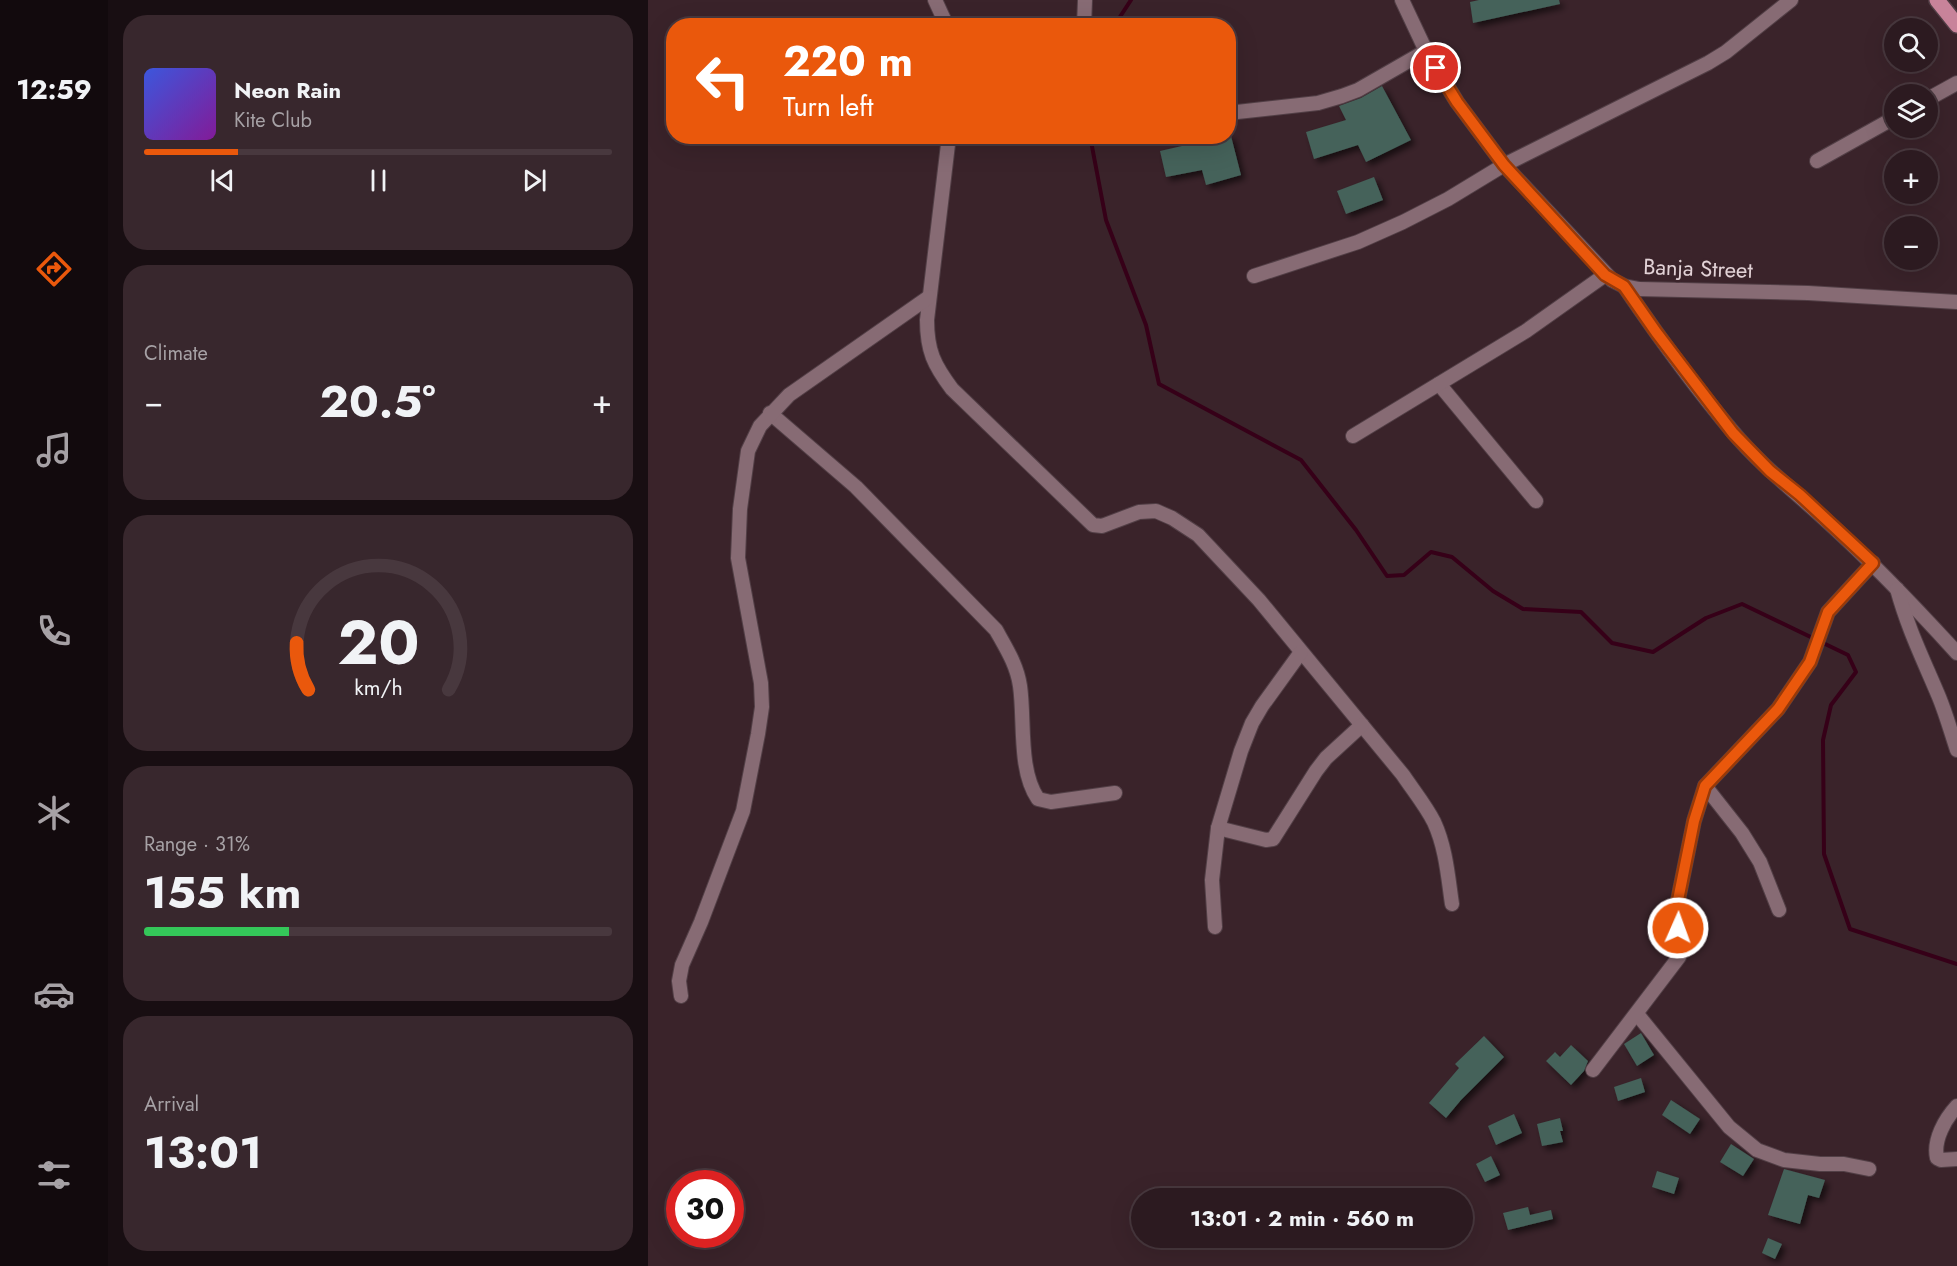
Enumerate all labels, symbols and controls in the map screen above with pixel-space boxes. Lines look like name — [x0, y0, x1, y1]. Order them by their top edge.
map controls — [1884, 18, 1938, 270]
button: search — [1884, 18, 1938, 72]
text: 220 m — [783, 31, 913, 92]
icon: left — [684, 42, 762, 120]
pin — [1410, 42, 1461, 93]
icon: arrive — [1419, 51, 1452, 84]
text: 12:59 — [16, 70, 92, 109]
text: Neon Rain — [234, 74, 341, 106]
button: layers — [1884, 84, 1938, 138]
text: Turn left — [783, 87, 873, 126]
text: Kite Club — [234, 106, 312, 135]
button: + — [1884, 150, 1938, 204]
icon: previous — [206, 164, 239, 197]
icon: pause — [362, 164, 395, 197]
icon: next — [518, 164, 551, 197]
button: − — [1884, 216, 1938, 270]
icon: directions — [33, 248, 75, 290]
street label: Banja Street — [1643, 250, 1754, 286]
text: Climate — [144, 339, 208, 368]
text: 20.5° — [319, 369, 436, 434]
text: − — [144, 378, 163, 425]
text: + — [592, 378, 612, 425]
icon: music — [33, 429, 75, 471]
text: 20 — [337, 597, 419, 687]
icon: phone — [33, 610, 75, 652]
text: km/h — [354, 672, 402, 703]
icon: climate — [33, 792, 75, 834]
text: Range · 31% — [144, 830, 250, 859]
text: 155 km — [144, 860, 301, 925]
position arrow — [1646, 896, 1710, 960]
icon: car — [33, 973, 75, 1015]
text: Arrival — [144, 1090, 199, 1119]
text: 13:01 — [144, 1120, 262, 1185]
icon: filters — [33, 1154, 75, 1196]
speed limit sign: 30 — [666, 1170, 744, 1248]
text: 13:01 · 2 min · 560 m — [1190, 1202, 1414, 1234]

